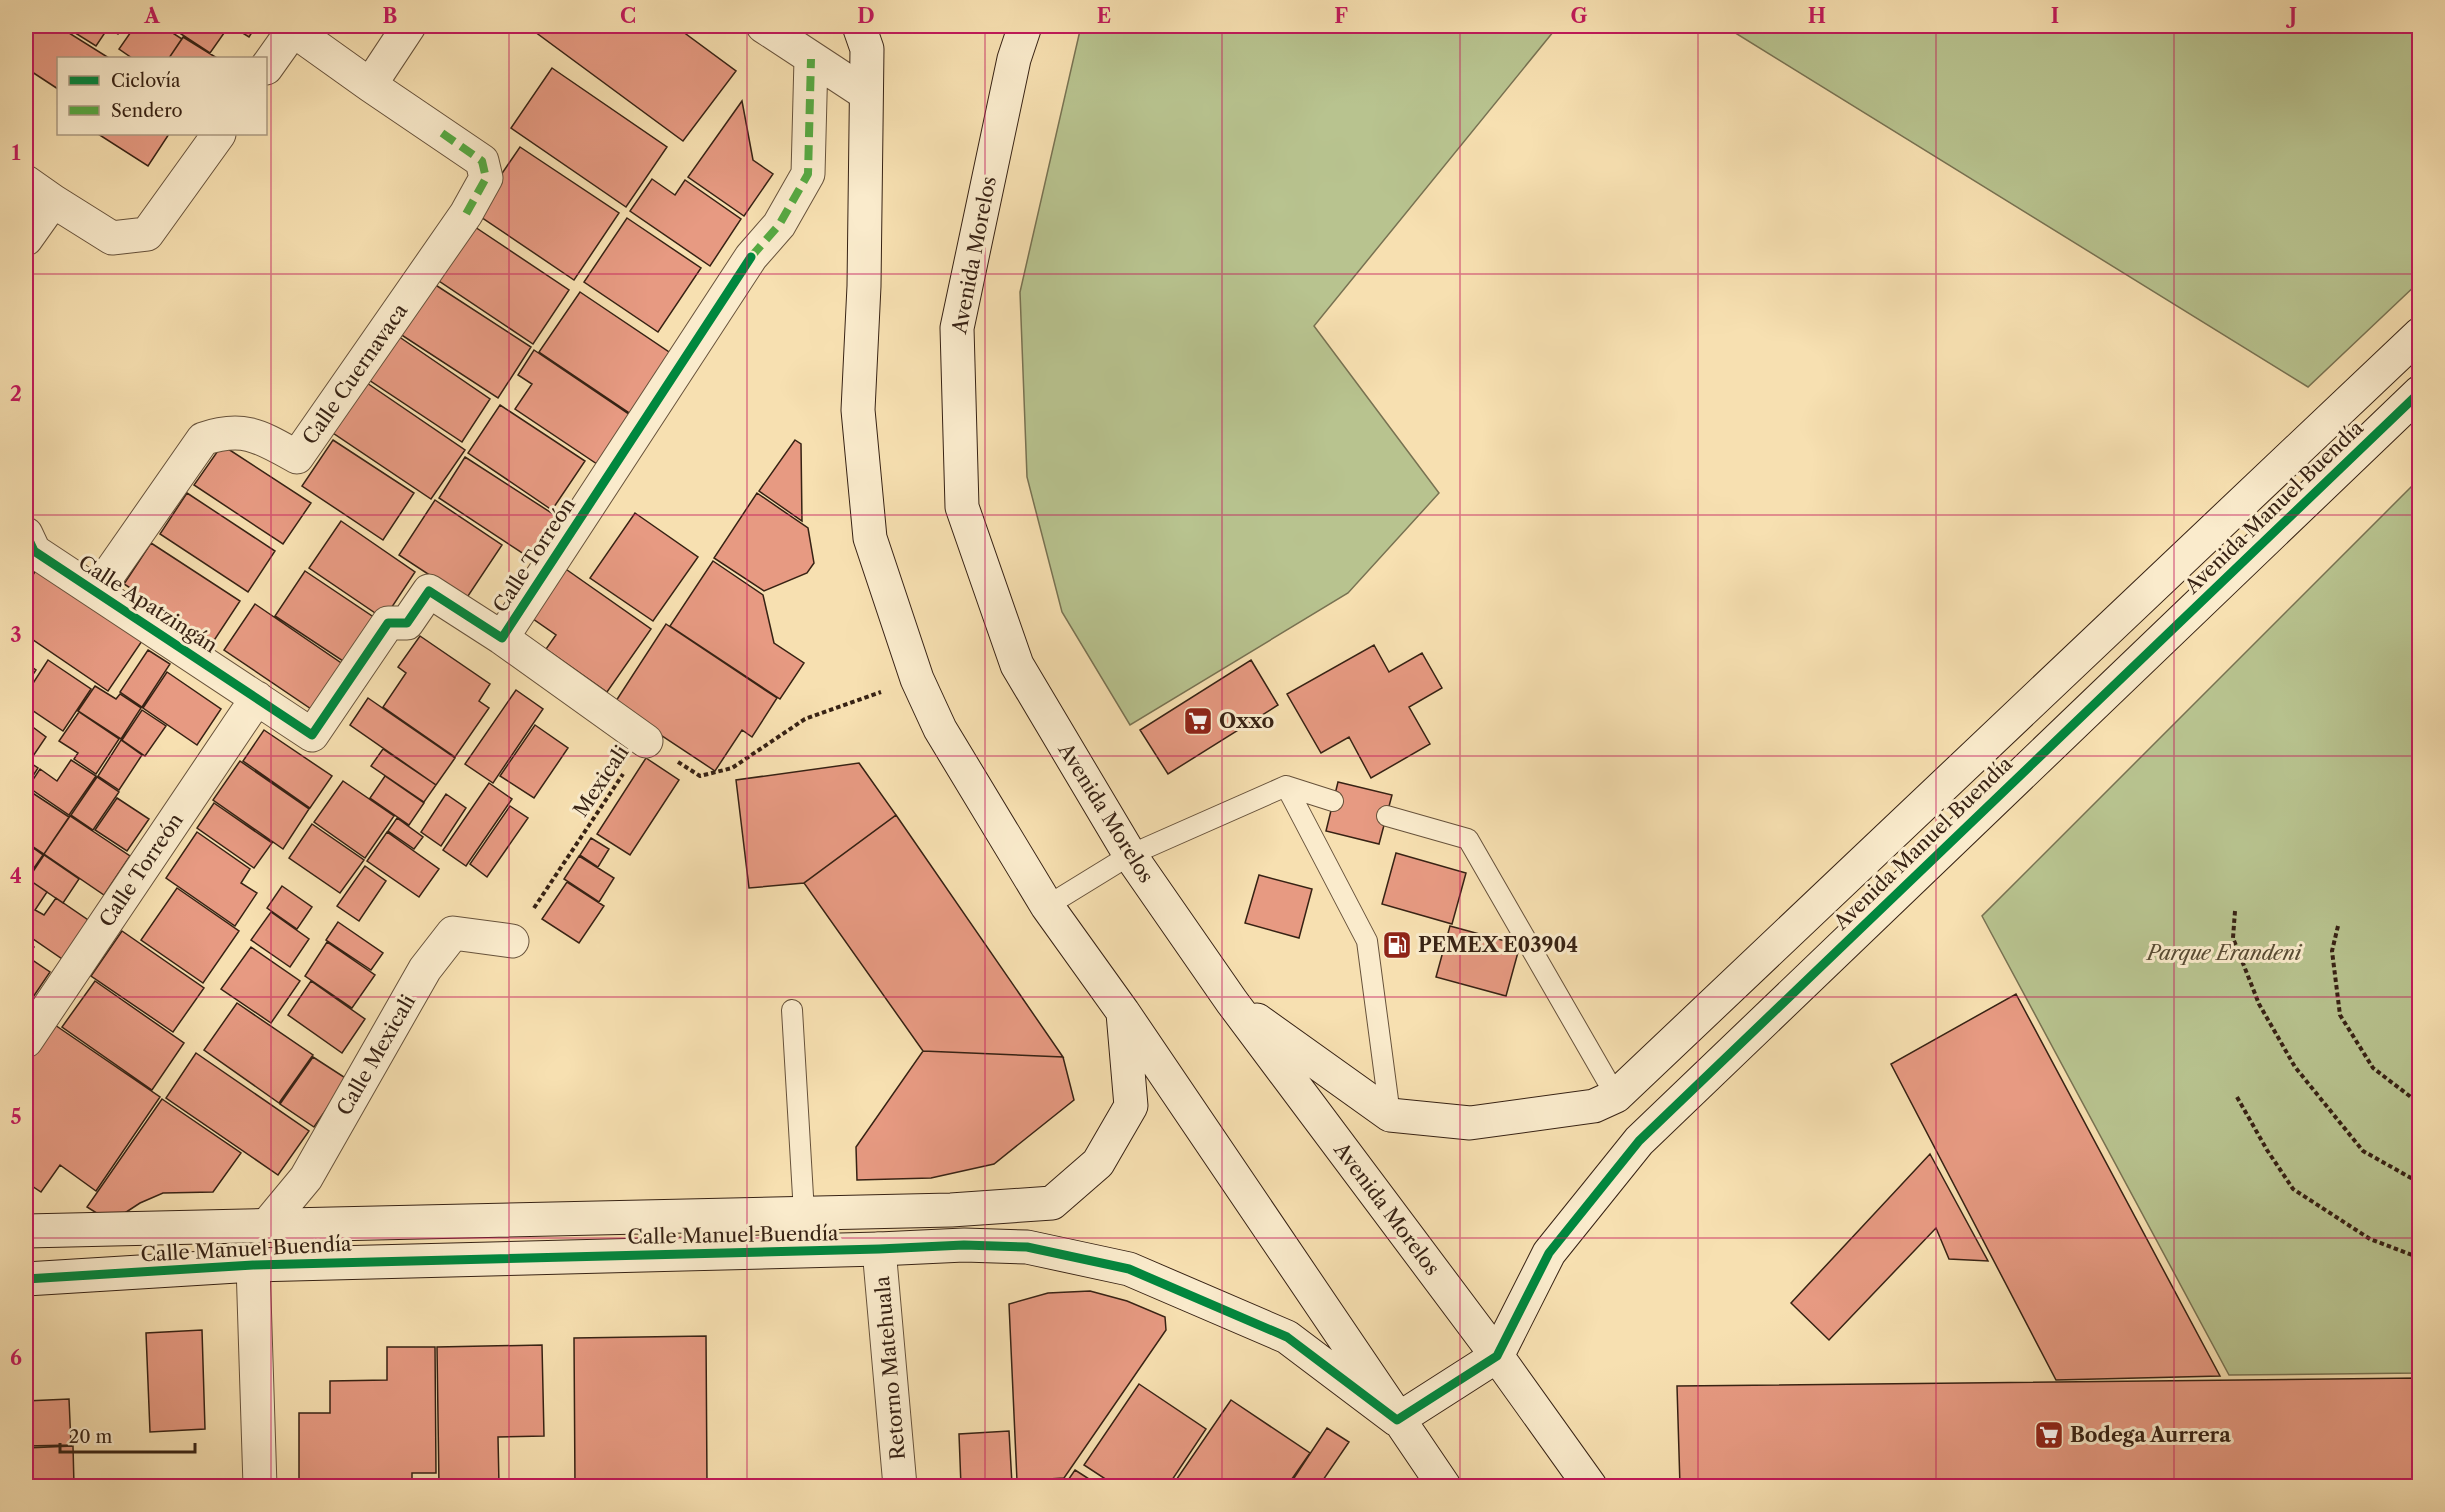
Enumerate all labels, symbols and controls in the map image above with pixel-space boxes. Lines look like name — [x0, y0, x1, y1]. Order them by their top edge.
text: A — [143, 4, 160, 28]
text: B — [383, 4, 398, 28]
text: C — [620, 4, 636, 28]
text: D — [857, 4, 875, 28]
text: E — [1097, 4, 1111, 28]
text: F — [1334, 4, 1348, 28]
text: G — [1571, 4, 1588, 28]
text: H — [1808, 4, 1826, 28]
text: I — [2051, 4, 2059, 28]
text: J — [2285, 4, 2297, 28]
legend — [57, 57, 267, 135]
text: Ciclovía — [111, 70, 181, 92]
text: Sendero — [111, 100, 183, 122]
text: 1 — [12, 141, 21, 165]
street label: Avenida Morelos — [947, 174, 1001, 337]
street label: Calle Cuernavaca — [298, 299, 413, 449]
text: 2 — [10, 382, 22, 406]
street label: Avenida Manuel Buendía — [2179, 415, 2368, 599]
street label: Calle Torreón — [488, 493, 580, 617]
street label: Calle Apatzingán — [74, 550, 222, 658]
text: 3 — [10, 623, 22, 647]
supermarket icon: Oxxo — [1182, 705, 1214, 737]
place label: Oxxo — [1219, 709, 1274, 733]
street label: Avenida Morelos — [1053, 738, 1158, 887]
street label: Mexicali — [568, 741, 634, 821]
street label: Avenida Manuel Buendía — [1828, 751, 2017, 935]
street label: Calle Torreón — [94, 808, 188, 931]
text: 4 — [10, 864, 22, 888]
fuel station icon: PEMEX E03904 — [1381, 929, 1413, 961]
place label: PEMEX E03904 — [1418, 933, 1578, 957]
park label: Parque Erandeni — [2145, 941, 2303, 965]
street label: Calle Mexicali — [332, 990, 420, 1120]
text: 5 — [10, 1105, 22, 1129]
street label: Avenida Morelos — [1329, 1137, 1445, 1280]
street label: Calle Manuel Buendía — [627, 1221, 839, 1249]
street label: Calle Manuel Buendía — [140, 1231, 352, 1267]
street label: Retorno Matehuala — [870, 1275, 910, 1461]
text: 6 — [10, 1346, 22, 1370]
scale bar — [60, 1416, 195, 1454]
supermarket icon: Bodega Aurrera — [2033, 1419, 2065, 1451]
place label: Bodega Aurrera — [2070, 1423, 2231, 1447]
text: 20 m — [69, 1426, 113, 1448]

